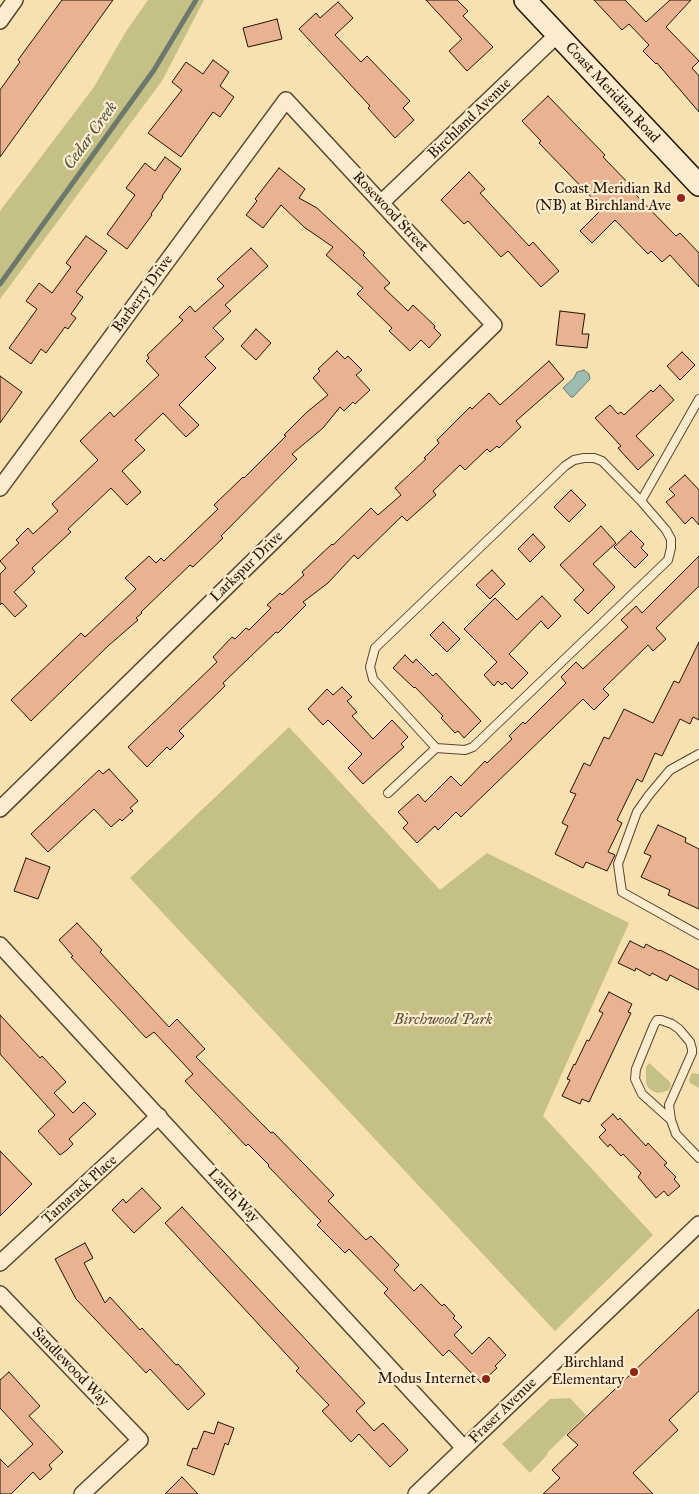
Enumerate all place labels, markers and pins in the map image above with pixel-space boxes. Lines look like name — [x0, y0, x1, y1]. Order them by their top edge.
place label: Coast Meridian Rd (NB) at Birchland Ave — [536, 180, 671, 215]
marker: Coast Meridian Rd (NB) at Birchland Ave — [675, 192, 687, 204]
place label: Birchland Elementary — [552, 1354, 624, 1389]
marker: Birchland Elementary — [628, 1366, 640, 1378]
place label: Modus Internet — [377, 1370, 476, 1388]
marker: Modus Internet — [480, 1373, 492, 1385]

